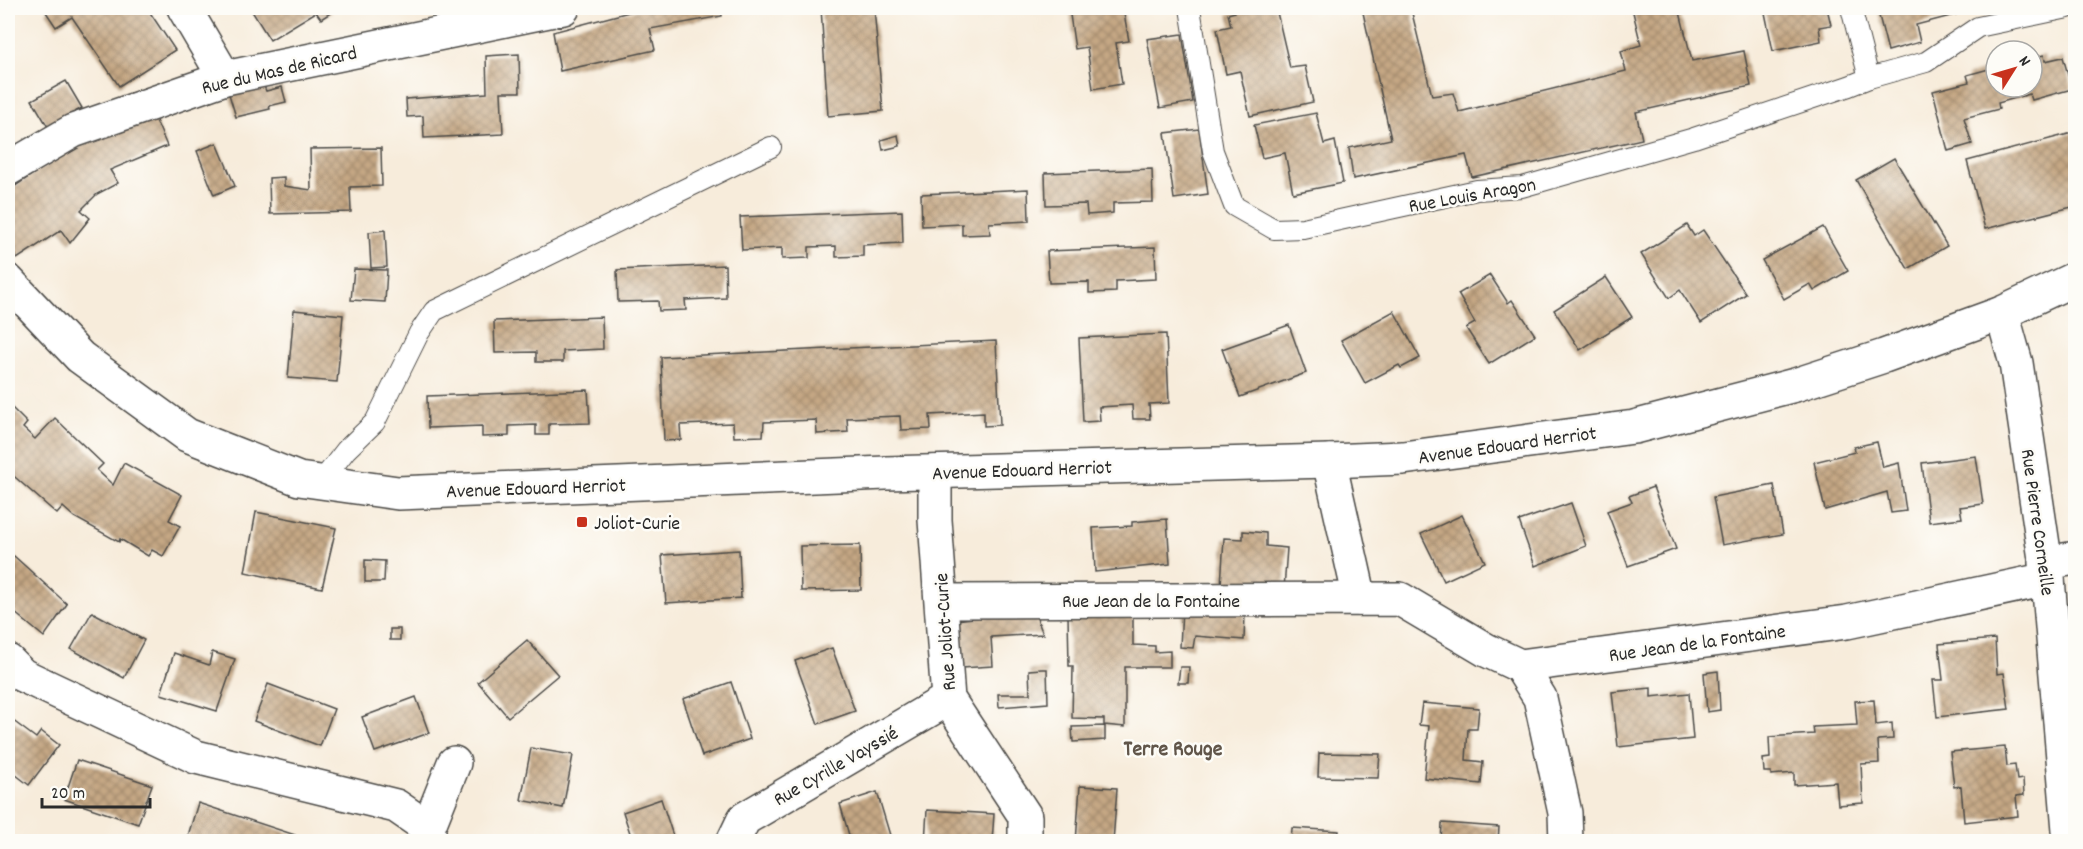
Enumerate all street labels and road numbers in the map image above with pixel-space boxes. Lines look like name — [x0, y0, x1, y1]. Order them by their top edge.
street label: Rue du Mas de Ricard — [199, 40, 360, 103]
street label: Rue Louis Aragon — [1407, 172, 1538, 222]
street label: Avenue Edouard Herriot — [1416, 421, 1598, 473]
street label: Rue Pierre Corneille — [2012, 447, 2060, 598]
street label: Avenue Edouard Herriot — [932, 455, 1112, 489]
street label: Avenue Edouard Herriot — [446, 473, 626, 507]
street label: Rue Joliot-Curie — [929, 572, 965, 692]
street label: Rue Jean de la Fontaine — [1062, 589, 1240, 617]
street label: Rue Jean de la Fontaine — [1607, 619, 1788, 671]
street label: Rue Cyrille Vayssié — [769, 720, 904, 815]

